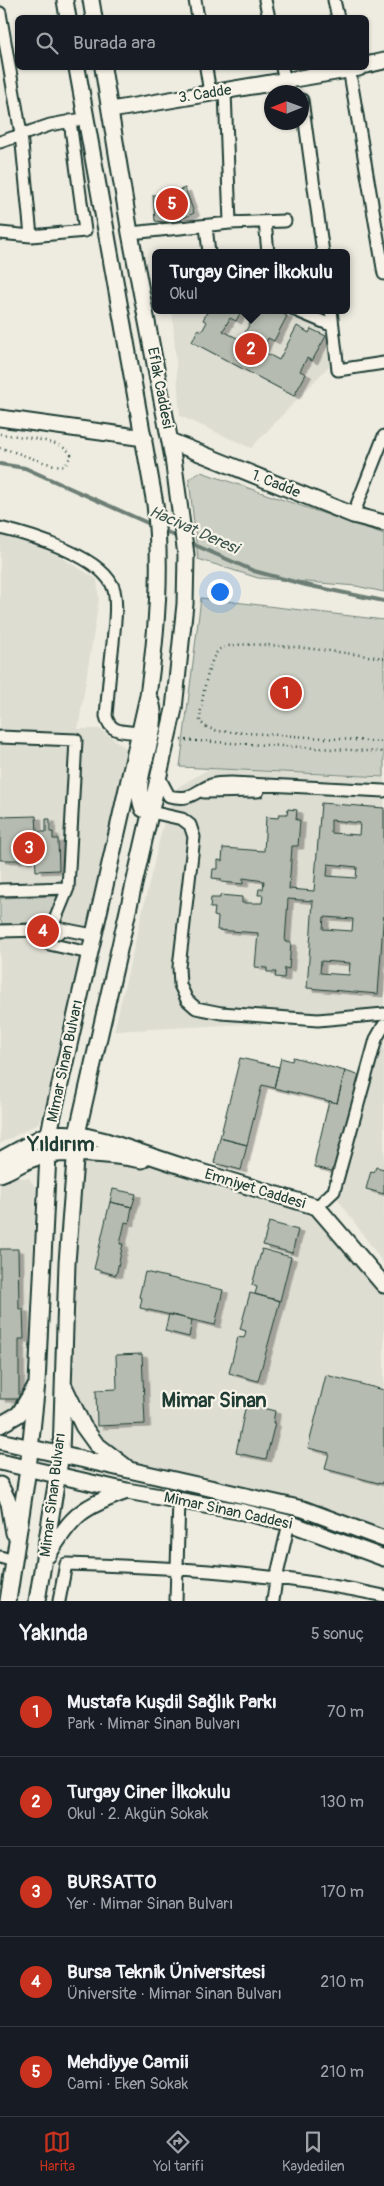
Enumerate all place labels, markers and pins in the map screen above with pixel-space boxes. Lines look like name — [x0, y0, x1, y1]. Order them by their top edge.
pin: 5 — [156, 185, 188, 223]
pin: 2 — [235, 330, 267, 368]
pin: 1 — [270, 674, 302, 712]
pin: 3 — [13, 829, 45, 867]
pin: 4 — [27, 912, 59, 950]

